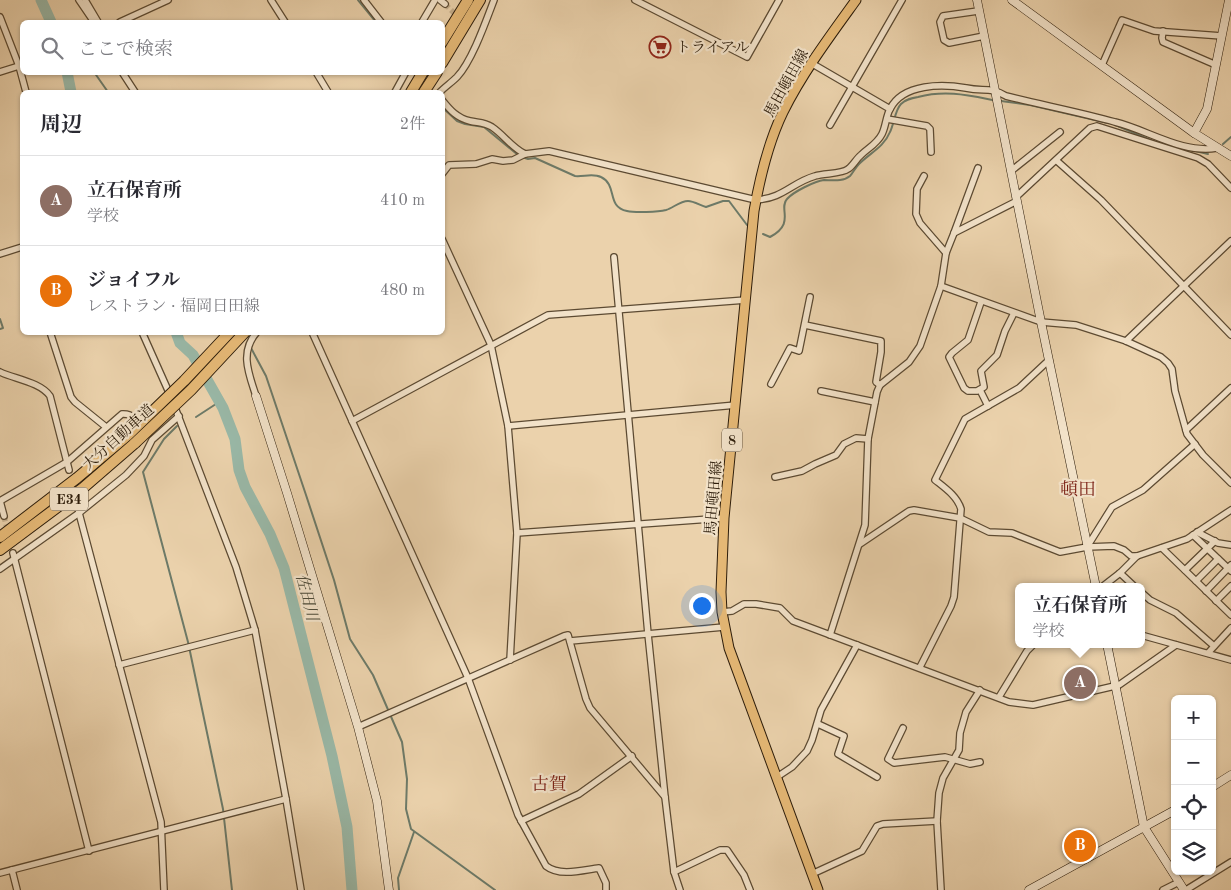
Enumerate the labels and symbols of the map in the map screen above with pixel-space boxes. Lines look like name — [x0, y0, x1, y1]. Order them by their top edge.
supermarket icon: トライアル — [648, 35, 672, 59]
place label: トライアル — [676, 40, 750, 56]
street label: 馬田頓田線 — [761, 46, 812, 120]
street label: 大分自動車道 — [79, 401, 157, 474]
road number: 8 — [722, 428, 742, 452]
street label: 馬田頓田線 — [702, 460, 725, 536]
district label: 頓田 — [1060, 480, 1096, 499]
road number: E34 — [50, 488, 88, 510]
water label: 佐田川 — [292, 572, 322, 625]
your location — [689, 593, 715, 619]
pin: A — [1064, 664, 1096, 702]
district label: 古賀 — [531, 774, 567, 794]
pin: B — [1064, 827, 1096, 865]

